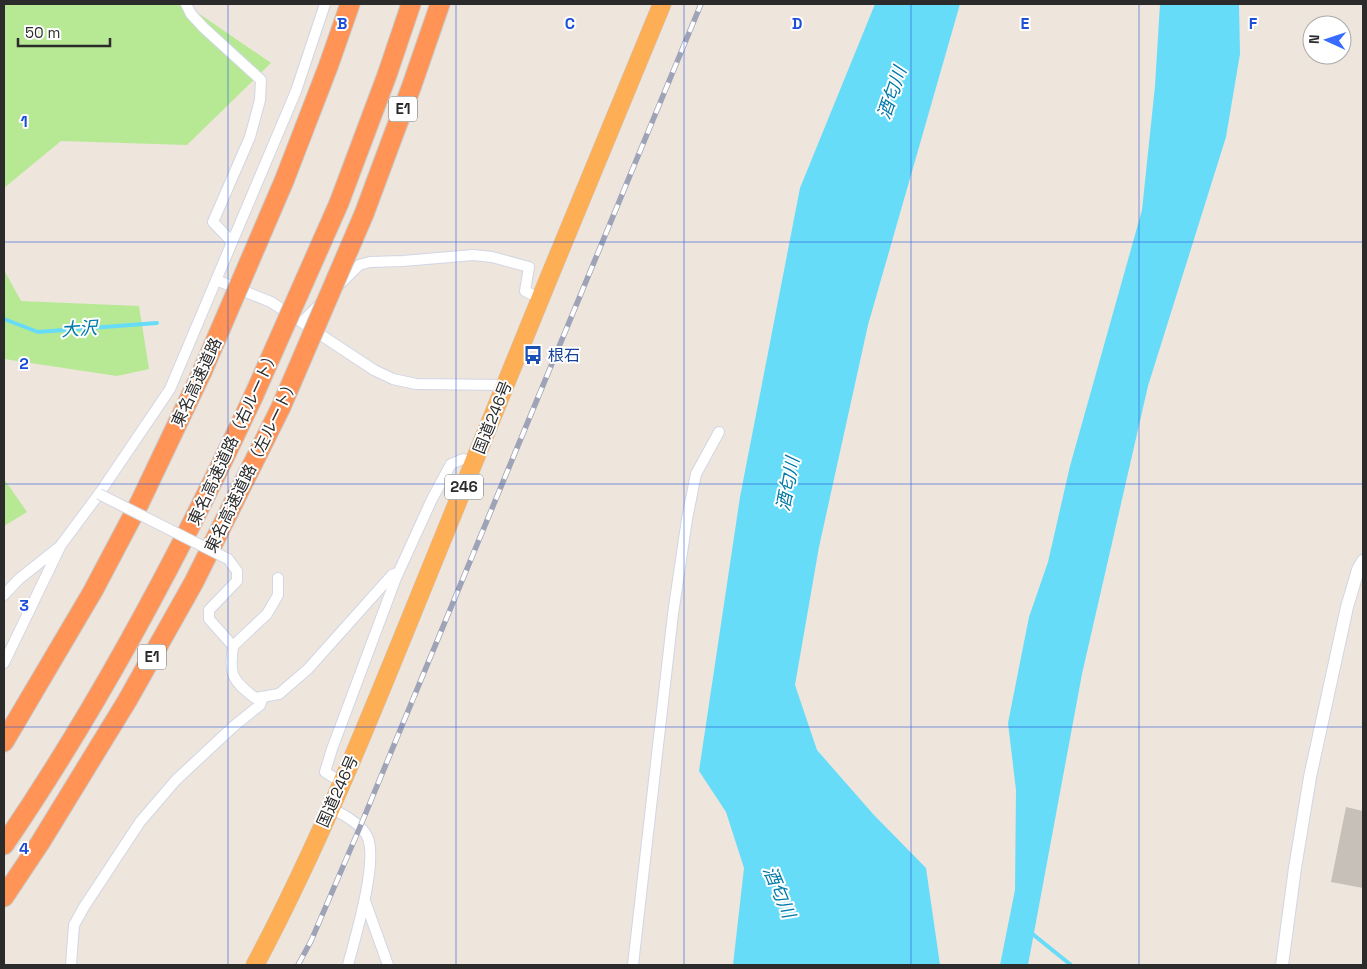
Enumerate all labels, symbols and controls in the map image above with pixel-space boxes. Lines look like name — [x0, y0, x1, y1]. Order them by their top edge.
text: B — [337, 13, 347, 34]
text: C — [565, 13, 575, 34]
text: D — [792, 13, 802, 34]
text: E — [1021, 13, 1030, 34]
text: F — [1249, 13, 1258, 34]
scale bar — [18, 15, 110, 47]
north arrow — [1302, 15, 1352, 65]
text: 50 m — [25, 23, 60, 42]
text: N — [1305, 34, 1323, 44]
water label: 酒匂川 — [872, 62, 912, 122]
road number: E1 — [389, 96, 417, 122]
text: 1 — [20, 111, 28, 132]
water label: 大沢 — [60, 316, 100, 341]
street label: 東名高速道路 — [167, 334, 226, 430]
bus stop icon: 根石 — [522, 344, 544, 366]
place label: 根石 — [548, 345, 580, 366]
street label: 東名高速道路（右ルート） — [183, 346, 284, 529]
text: 2 — [19, 353, 29, 374]
street label: 東名高速道路（左ルート） — [200, 374, 303, 556]
street label: 国道246号 — [468, 378, 517, 457]
water label: 酒匂川 — [771, 453, 804, 513]
road number: 246 — [445, 474, 483, 500]
text: 3 — [19, 595, 29, 616]
road number: E1 — [138, 644, 166, 670]
street label: 国道246号 — [312, 752, 363, 831]
text: 4 — [19, 838, 29, 859]
water label: 酒匂川 — [758, 862, 801, 923]

